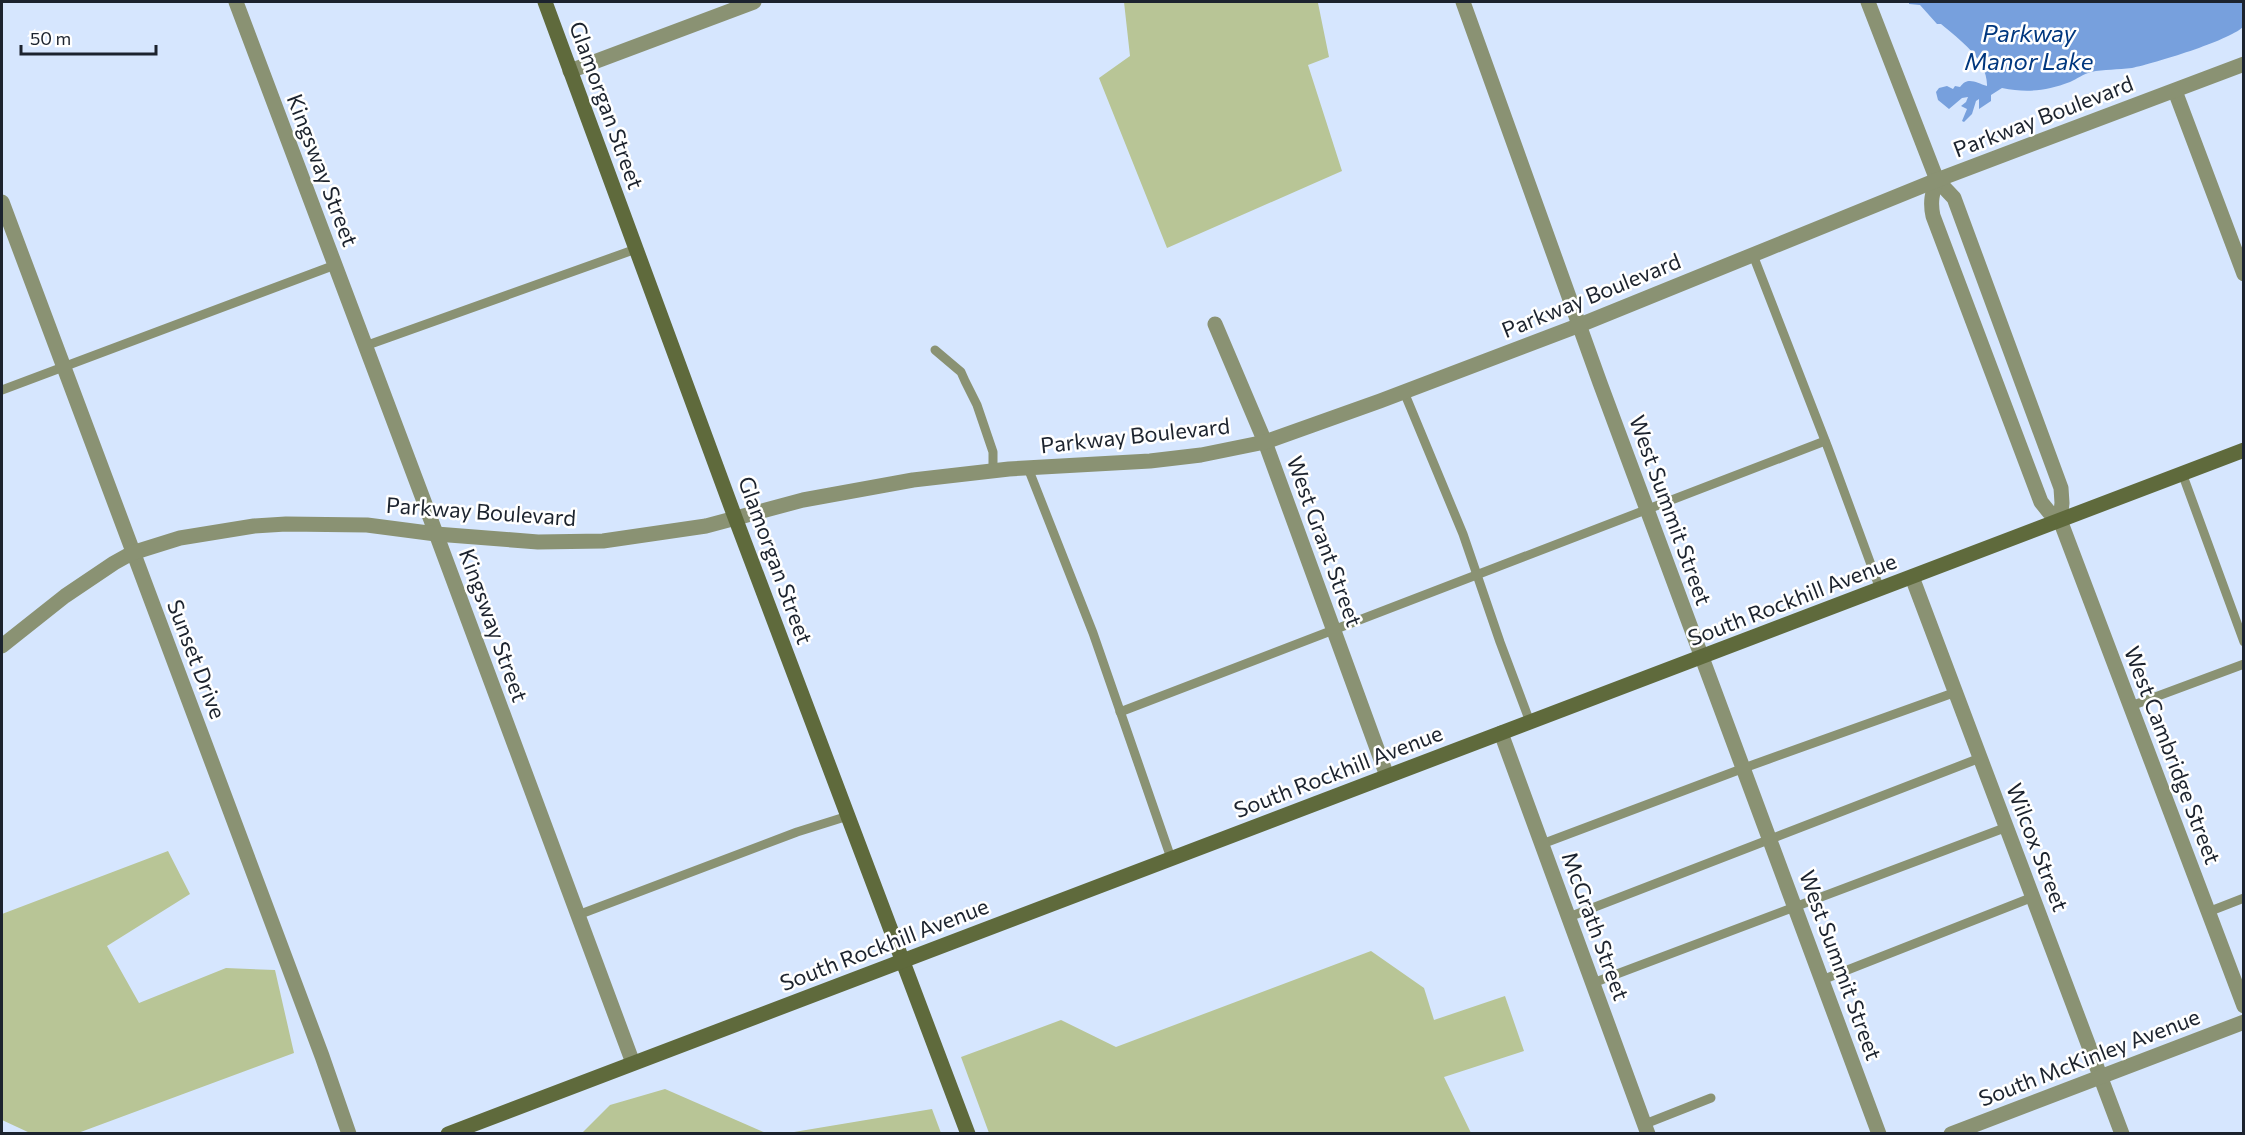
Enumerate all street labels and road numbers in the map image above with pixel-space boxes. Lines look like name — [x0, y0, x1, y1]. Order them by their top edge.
street label: Glamorgan Street — [564, 17, 650, 193]
street label: Parkway Boulevard — [1949, 69, 2137, 163]
street label: Kingsway Street — [282, 90, 364, 250]
street label: Parkway Boulevard — [1498, 247, 1684, 343]
street label: West Summit Street — [1624, 411, 1718, 609]
street label: Parkway Boulevard — [1039, 412, 1231, 458]
street label: West Grant Street — [1282, 452, 1368, 630]
street label: Glamorgan Street — [733, 472, 819, 648]
street label: Parkway Boulevard — [385, 491, 577, 531]
street label: Kingsway Street — [454, 545, 534, 705]
street label: South Rockhill Avenue — [1684, 547, 1900, 651]
street label: Sunset Drive — [162, 596, 232, 722]
street label: West Cambridge Street — [2119, 642, 2227, 868]
street label: South Rockhill Avenue — [1230, 719, 1446, 823]
street label: Wilcox Street — [2001, 779, 2075, 915]
street label: McGrath Street — [1557, 848, 1635, 1004]
street label: West Summit Street — [1794, 866, 1888, 1064]
street label: South Rockhill Avenue — [776, 892, 992, 996]
street label: South McKinley Avenue — [1974, 1002, 2204, 1112]

